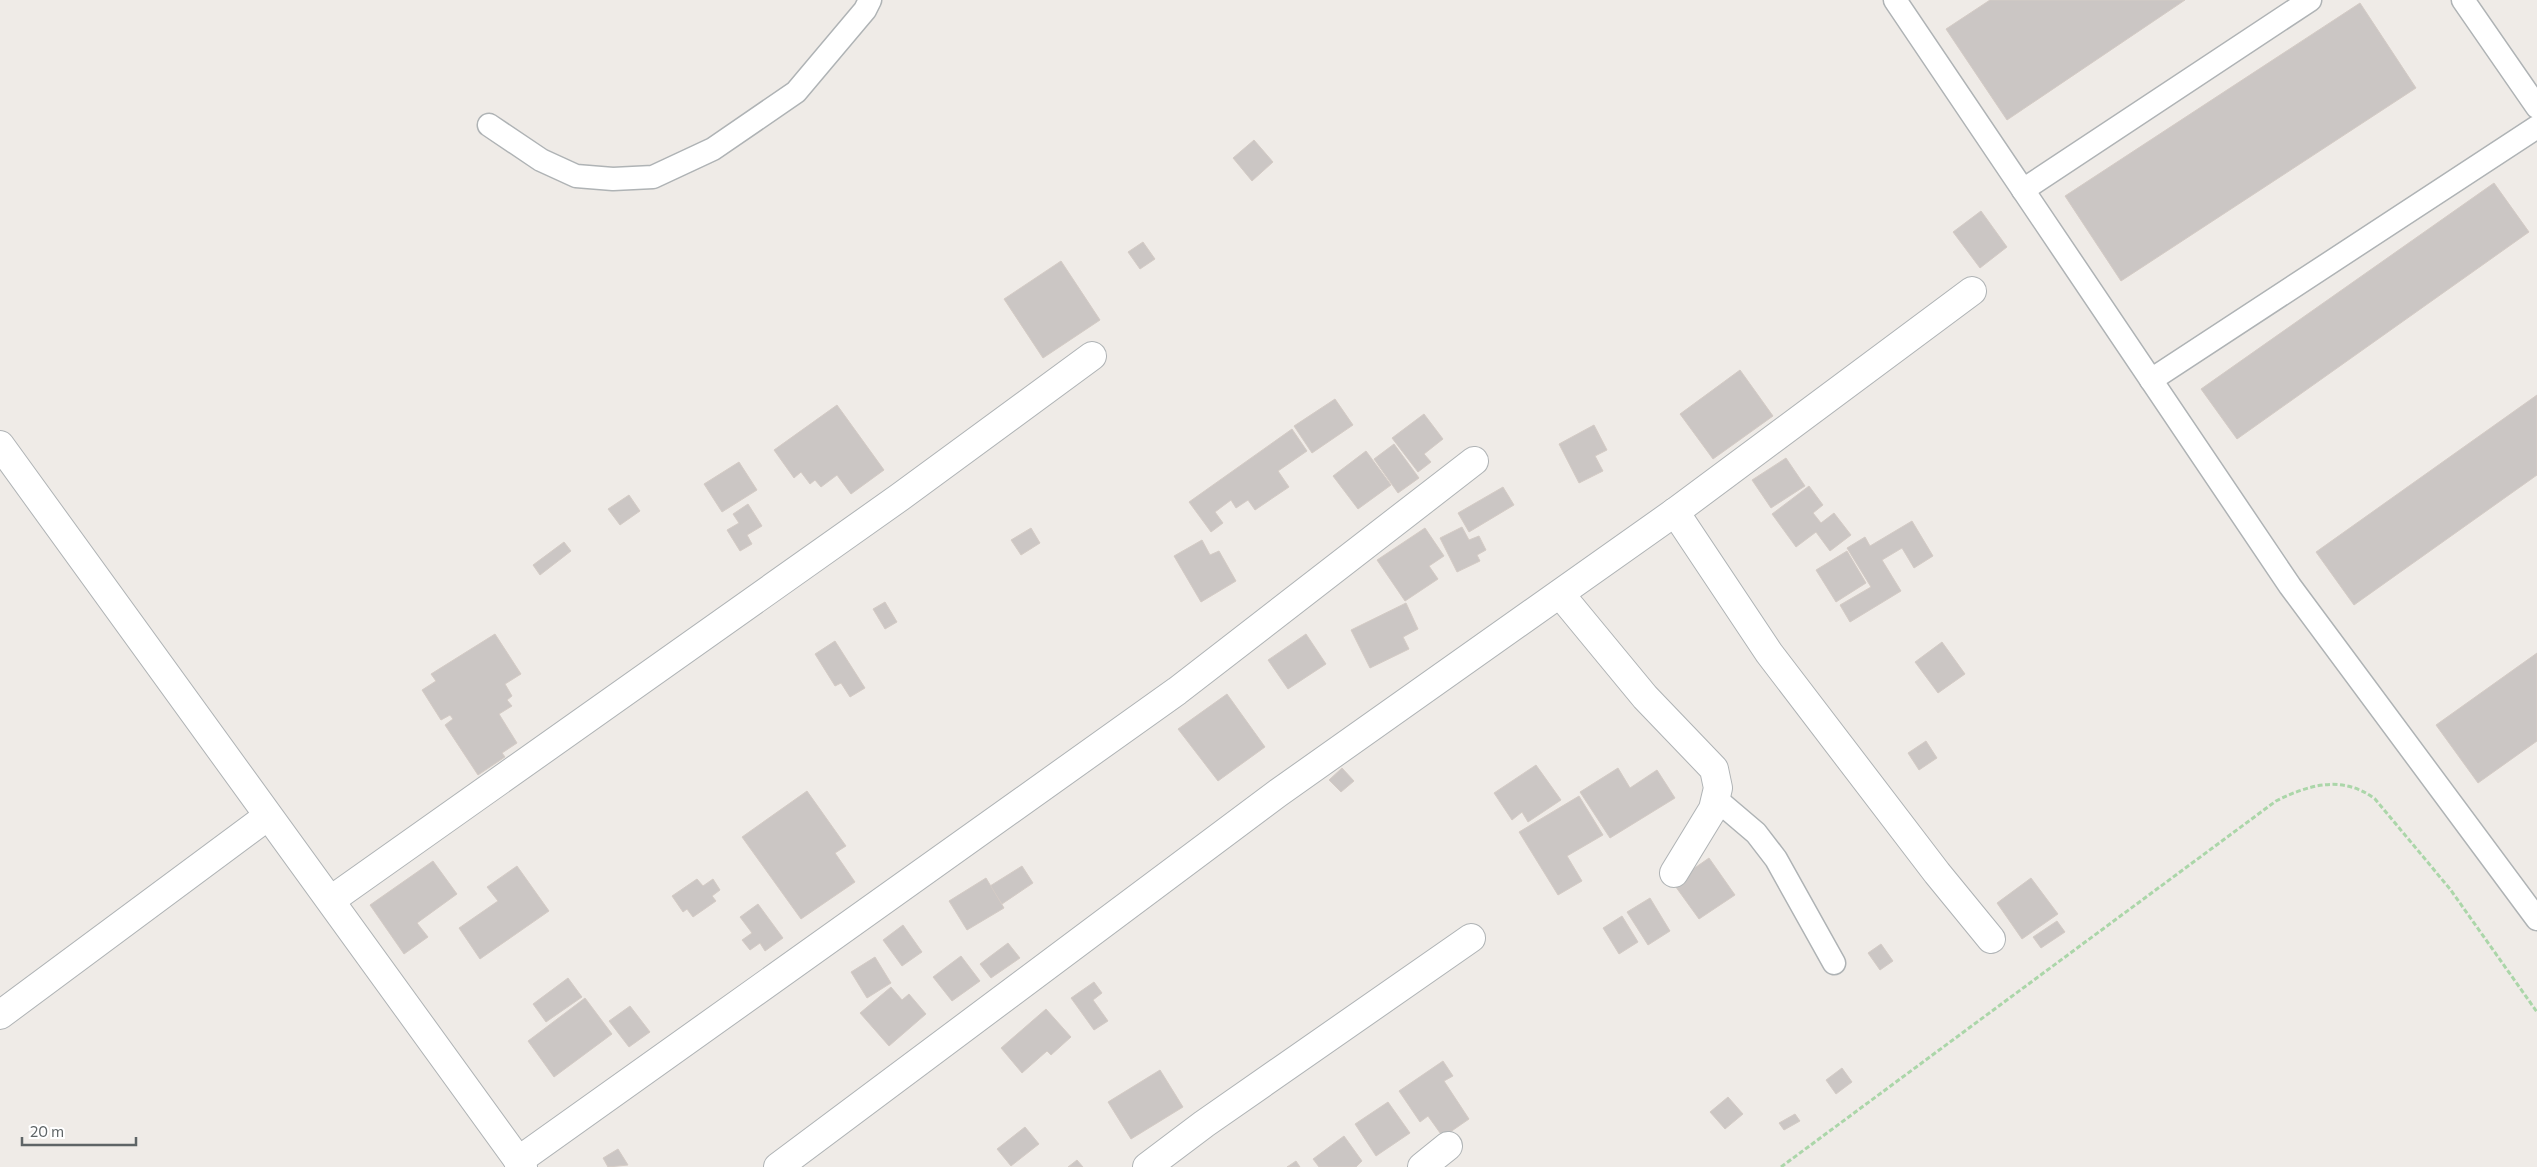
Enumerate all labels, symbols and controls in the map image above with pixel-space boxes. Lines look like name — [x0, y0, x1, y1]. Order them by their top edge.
scale bar — [22, 1114, 136, 1146]
text: 20 m — [30, 1122, 64, 1140]

